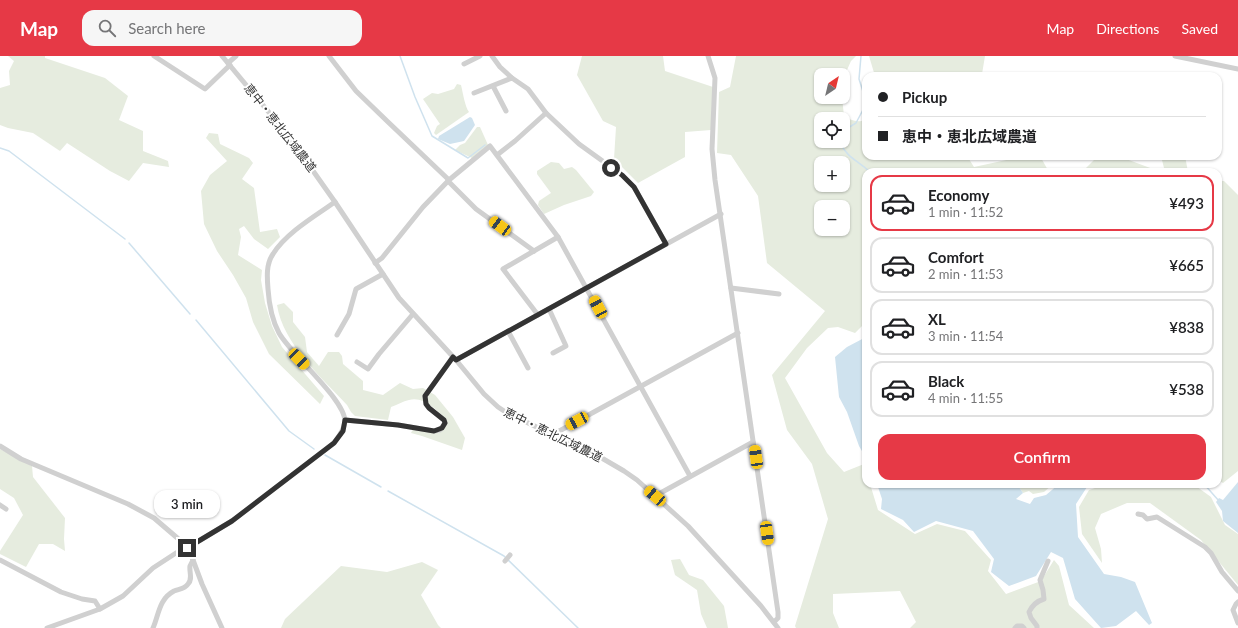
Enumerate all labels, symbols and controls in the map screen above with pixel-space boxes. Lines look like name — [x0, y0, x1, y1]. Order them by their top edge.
search box — [82, 10, 362, 46]
text: Map — [20, 17, 58, 40]
icon: search — [96, 17, 118, 39]
text: Search here — [128, 19, 206, 37]
text: Map — [1047, 20, 1074, 37]
text: Directions — [1096, 20, 1159, 37]
text: Saved — [1181, 20, 1218, 37]
north arrow — [814, 68, 850, 104]
map controls — [814, 68, 850, 236]
street label: 恵中・恵北広域農道 — [241, 81, 320, 175]
text: Pickup — [902, 88, 947, 106]
button: locate — [814, 112, 850, 148]
text: 恵中・恵北広域農道 — [902, 127, 1037, 145]
button: + — [814, 156, 850, 192]
route start — [602, 159, 620, 177]
icon: car — [880, 185, 916, 221]
text: Economy — [928, 186, 989, 204]
text: ¥493 — [1169, 194, 1204, 212]
button: − — [814, 200, 850, 236]
text: 1 min · 11:52 — [928, 204, 1003, 220]
car — [487, 214, 513, 238]
icon: car — [880, 247, 916, 283]
text: Comfort — [928, 248, 984, 266]
text: ¥665 — [1169, 256, 1204, 274]
text: 2 min · 11:53 — [928, 266, 1003, 282]
car — [587, 294, 609, 320]
icon: car — [880, 309, 916, 345]
text: XL — [928, 310, 946, 328]
text: ¥838 — [1169, 318, 1204, 336]
text: 3 min · 11:54 — [928, 328, 1003, 344]
car — [286, 346, 312, 372]
icon: car — [880, 371, 916, 407]
text: Black — [928, 372, 964, 390]
text: ¥538 — [1169, 380, 1204, 398]
text: 4 min · 11:55 — [928, 390, 1003, 406]
street label: 恵中・恵北広域農道 — [501, 404, 605, 465]
car — [564, 410, 590, 432]
button: Confirm — [878, 434, 1206, 480]
car — [748, 444, 764, 470]
car — [642, 484, 668, 508]
callout: 3 min — [154, 490, 220, 518]
text: 3 min — [171, 496, 203, 512]
car — [759, 520, 775, 546]
route end — [178, 539, 196, 557]

